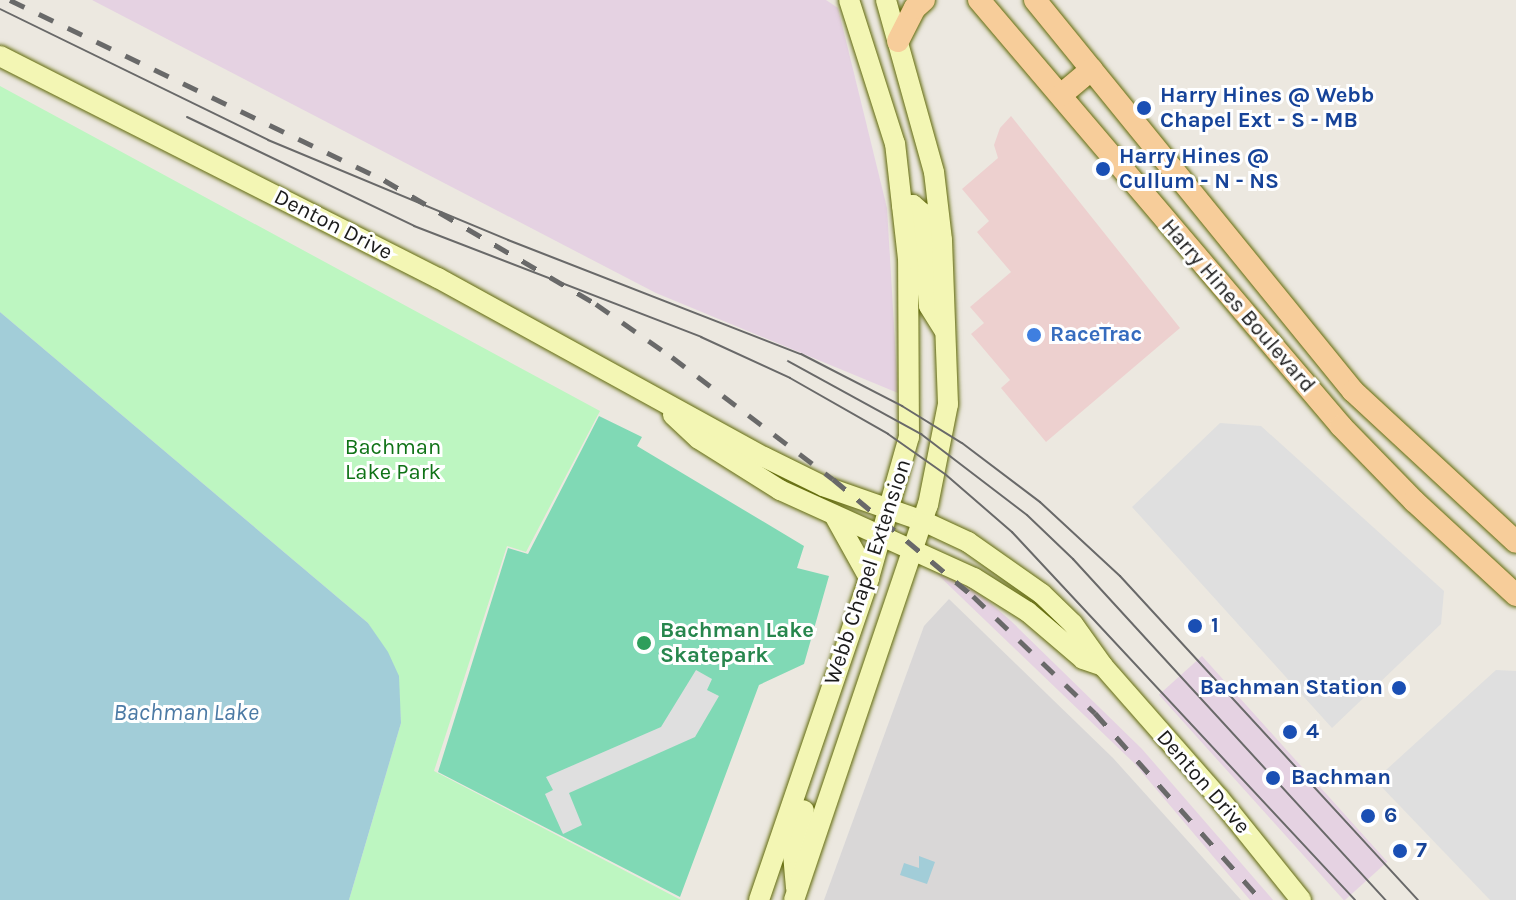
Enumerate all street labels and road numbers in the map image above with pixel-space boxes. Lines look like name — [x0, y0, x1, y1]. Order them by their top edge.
street label: Denton Drive — [269, 184, 397, 266]
street label: Harry Hines Boulevard — [1155, 214, 1321, 398]
street label: Webb Chapel Extension — [819, 456, 917, 688]
street label: Denton Drive — [1151, 725, 1255, 839]

